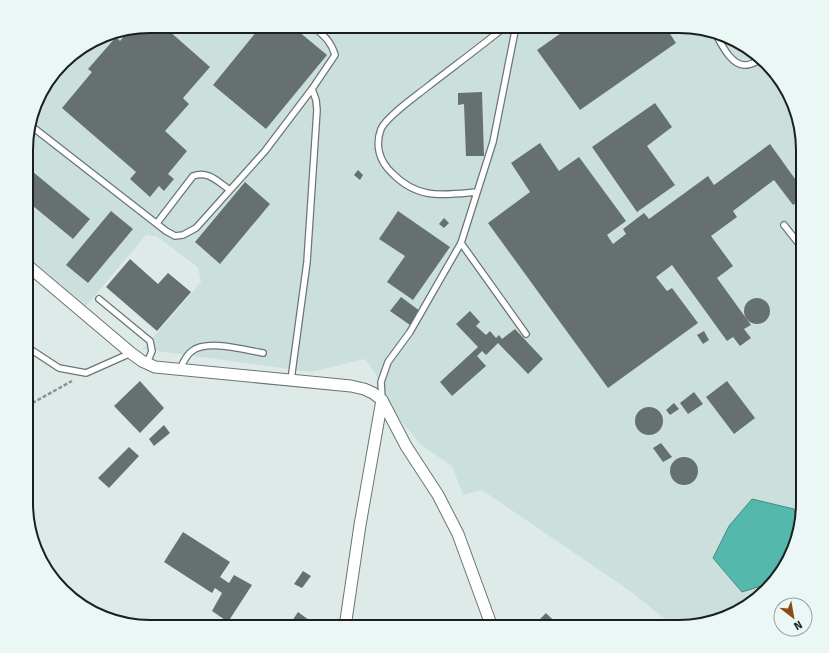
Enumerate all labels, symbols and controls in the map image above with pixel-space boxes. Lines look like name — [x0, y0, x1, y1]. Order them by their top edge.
north arrow — [773, 597, 813, 637]
text: N — [791, 618, 804, 633]

